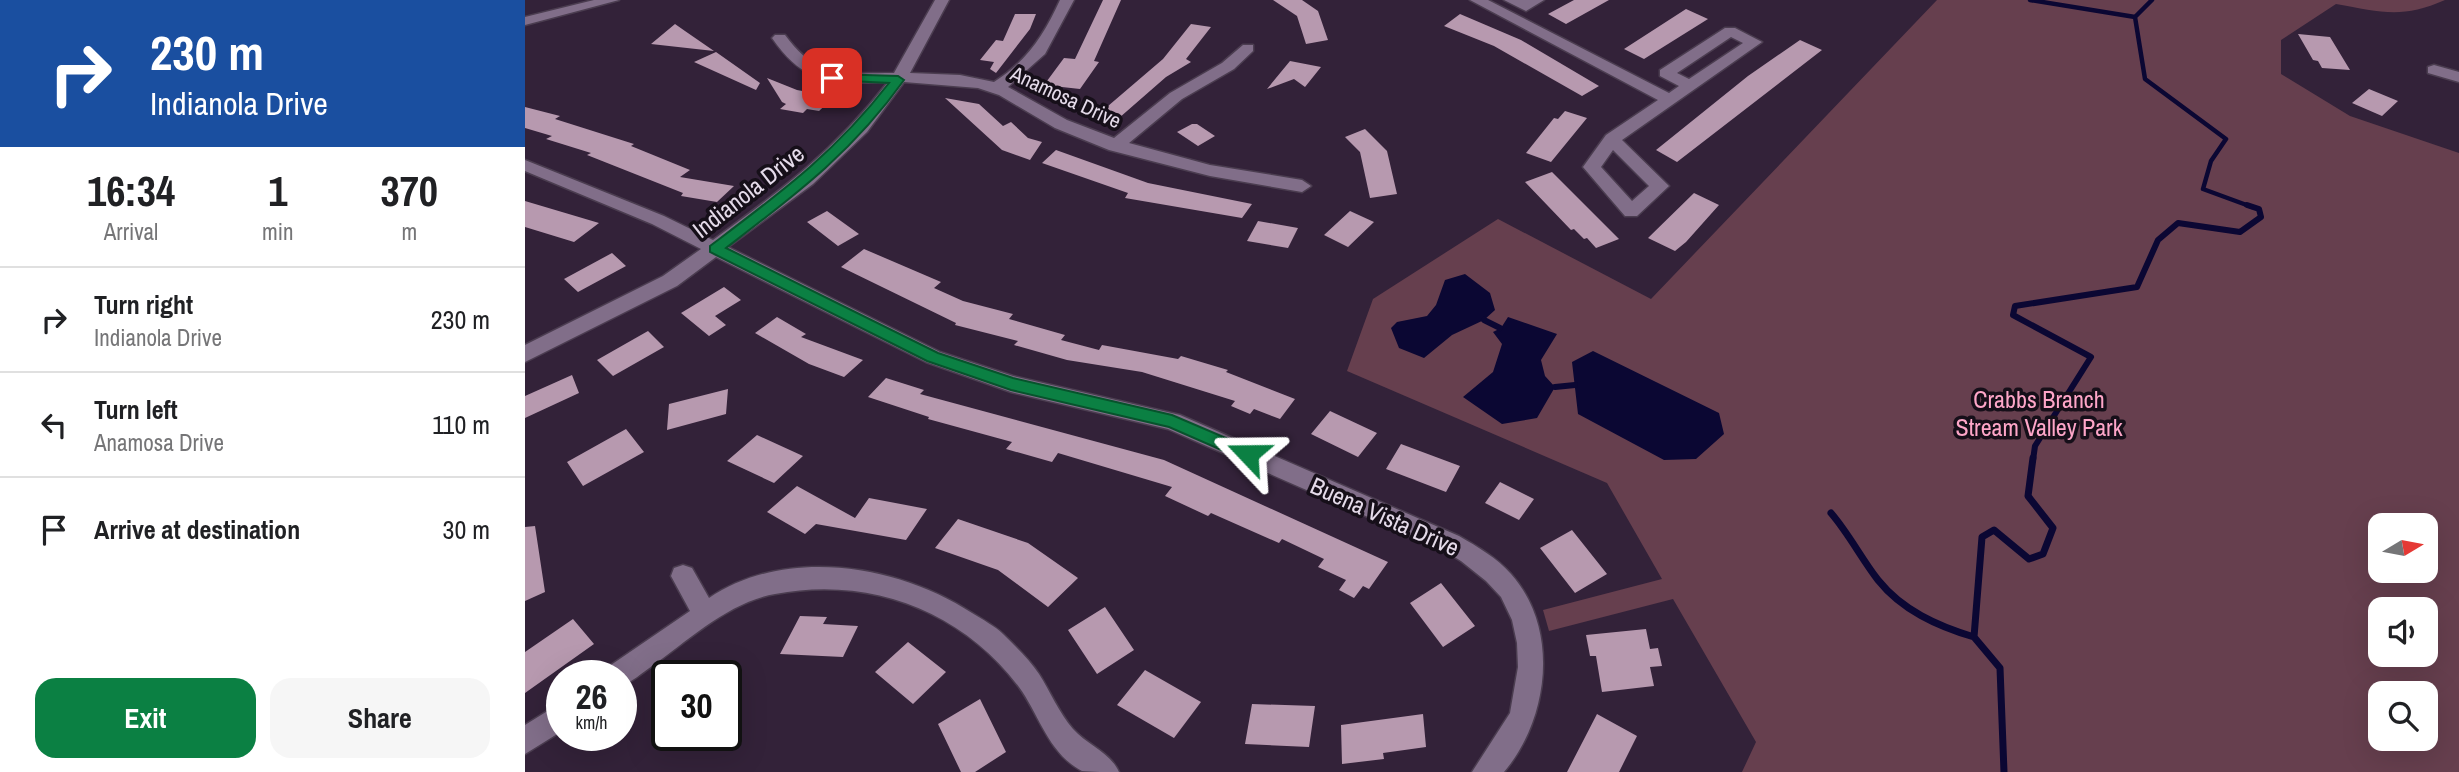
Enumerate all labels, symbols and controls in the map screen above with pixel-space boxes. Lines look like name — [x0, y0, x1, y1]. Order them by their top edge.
text: 230 m — [150, 19, 264, 85]
icon: right — [35, 28, 126, 119]
pin — [802, 48, 862, 108]
street label: Anamosa Drive — [1005, 58, 1126, 135]
icon: arrive — [813, 59, 851, 97]
text: Indianola Drive — [150, 82, 328, 125]
street label: Indianola Drive — [686, 137, 810, 245]
text: 16:34 — [87, 163, 175, 219]
text: 1 — [268, 163, 287, 219]
text: 370 — [381, 163, 438, 219]
text: Arrival — [104, 216, 158, 247]
text: min — [262, 216, 294, 247]
text: m — [401, 216, 417, 247]
text: Turn right — [94, 287, 193, 322]
icon: right — [35, 301, 73, 339]
text: 230 m — [431, 302, 490, 337]
text: Indianola Drive — [94, 322, 222, 353]
park label: Crabbs Branch Stream Valley Park — [1956, 383, 2123, 443]
text: Turn left — [94, 392, 178, 427]
icon: left — [35, 406, 73, 444]
text: 110 m — [432, 407, 490, 442]
position arrow — [1211, 417, 1285, 491]
text: Anamosa Drive — [94, 427, 224, 458]
street label: Buena Vista Drive — [1306, 469, 1464, 563]
icon: arrive — [35, 511, 73, 549]
text: Arrive at destination — [94, 512, 300, 547]
text: 30 m — [443, 512, 490, 547]
north arrow — [2368, 513, 2438, 583]
map controls — [2368, 513, 2438, 751]
button: sound — [2368, 597, 2438, 667]
speed limit sign: 30 — [651, 660, 742, 751]
text: 26 — [576, 673, 607, 720]
button: Exit — [35, 678, 256, 758]
button: Share — [270, 678, 490, 758]
button: search — [2368, 681, 2438, 751]
text: km/h — [576, 710, 608, 735]

